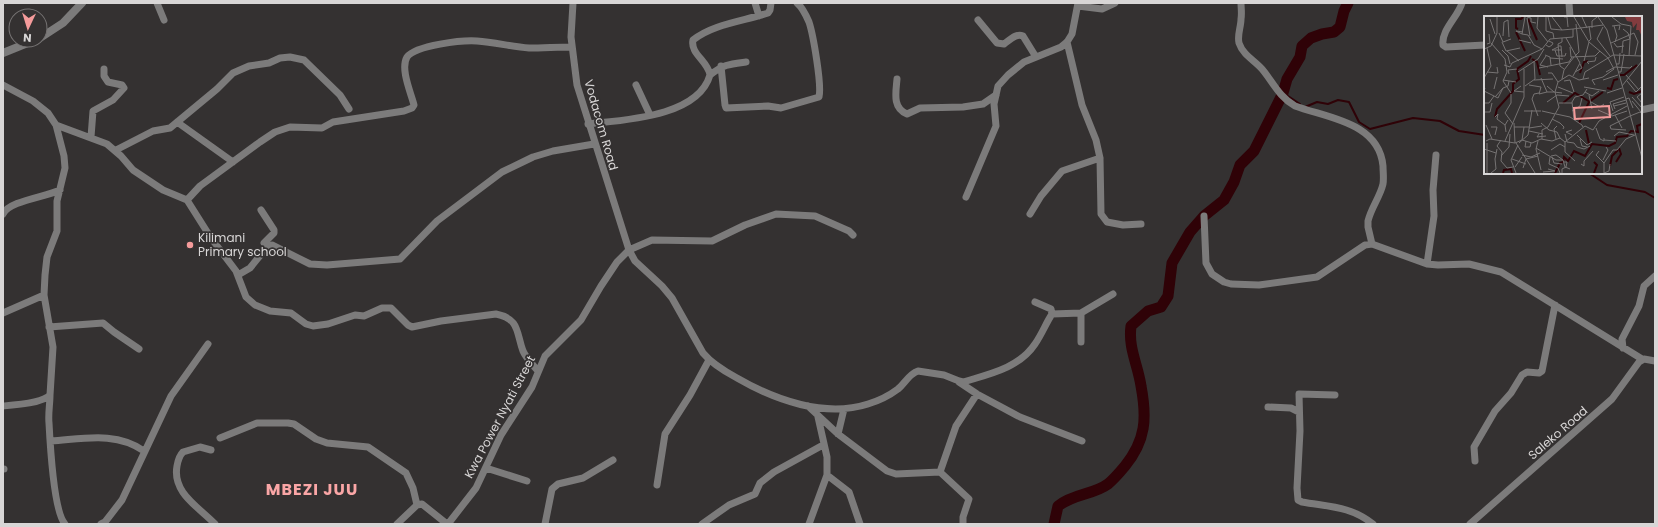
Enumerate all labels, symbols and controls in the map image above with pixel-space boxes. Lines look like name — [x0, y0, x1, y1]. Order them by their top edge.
north arrow — [8, 8, 48, 48]
inset map — [1484, 16, 1642, 174]
text: N — [23, 30, 32, 46]
street label: Vodacom Road — [580, 77, 623, 172]
place label: Kilimani Primary school — [198, 229, 287, 260]
marker: Kilimani Primary school — [185, 240, 195, 250]
street label: Kwa Power Nyati Street — [460, 352, 539, 481]
street label: Saleko Road — [1524, 402, 1591, 463]
district label: MBEZI JUU — [266, 478, 358, 501]

